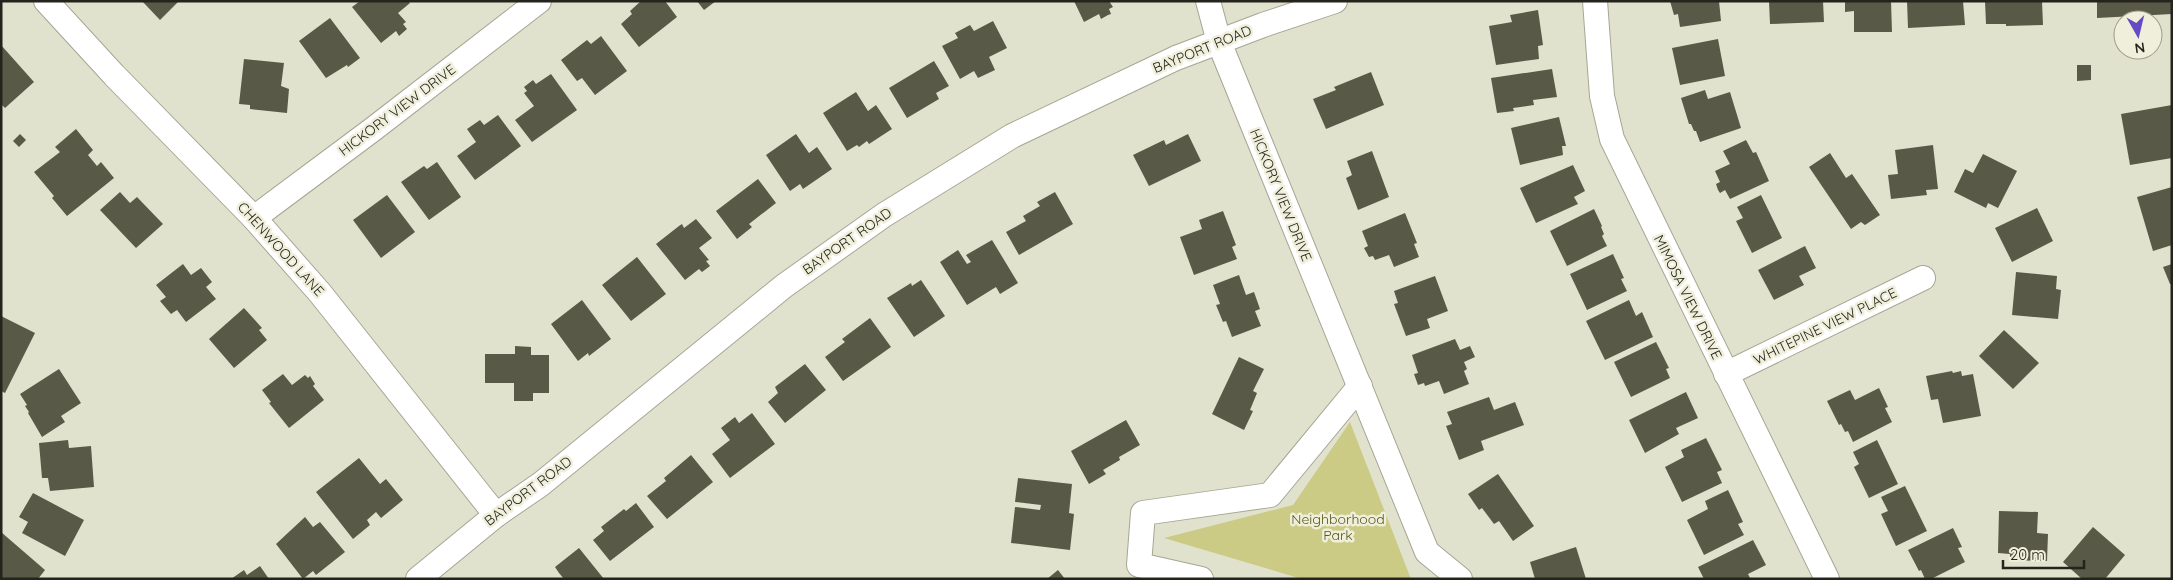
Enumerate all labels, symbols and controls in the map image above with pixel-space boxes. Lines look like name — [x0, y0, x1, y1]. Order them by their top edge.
north arrow — [2113, 10, 2163, 60]
street label: BAYPORT ROAD — [1150, 21, 1254, 77]
text: N — [2133, 38, 2146, 58]
street label: HICKORY VIEW DRIVE — [335, 60, 459, 160]
street label: HICKORY VIEW DRIVE — [1246, 126, 1316, 264]
street label: CHENWOOD LANE — [234, 198, 328, 300]
street label: BAYPORT ROAD — [799, 204, 895, 278]
street label: MIMOSA VIEW DRIVE — [1650, 232, 1726, 362]
street label: WHITEPINE VIEW PLACE — [1750, 283, 1900, 369]
street label: BAYPORT ROAD — [481, 452, 575, 530]
park label: Neighborhood Park — [1291, 510, 1385, 544]
scale bar — [2003, 538, 2084, 570]
text: 20 m — [2010, 545, 2045, 564]

